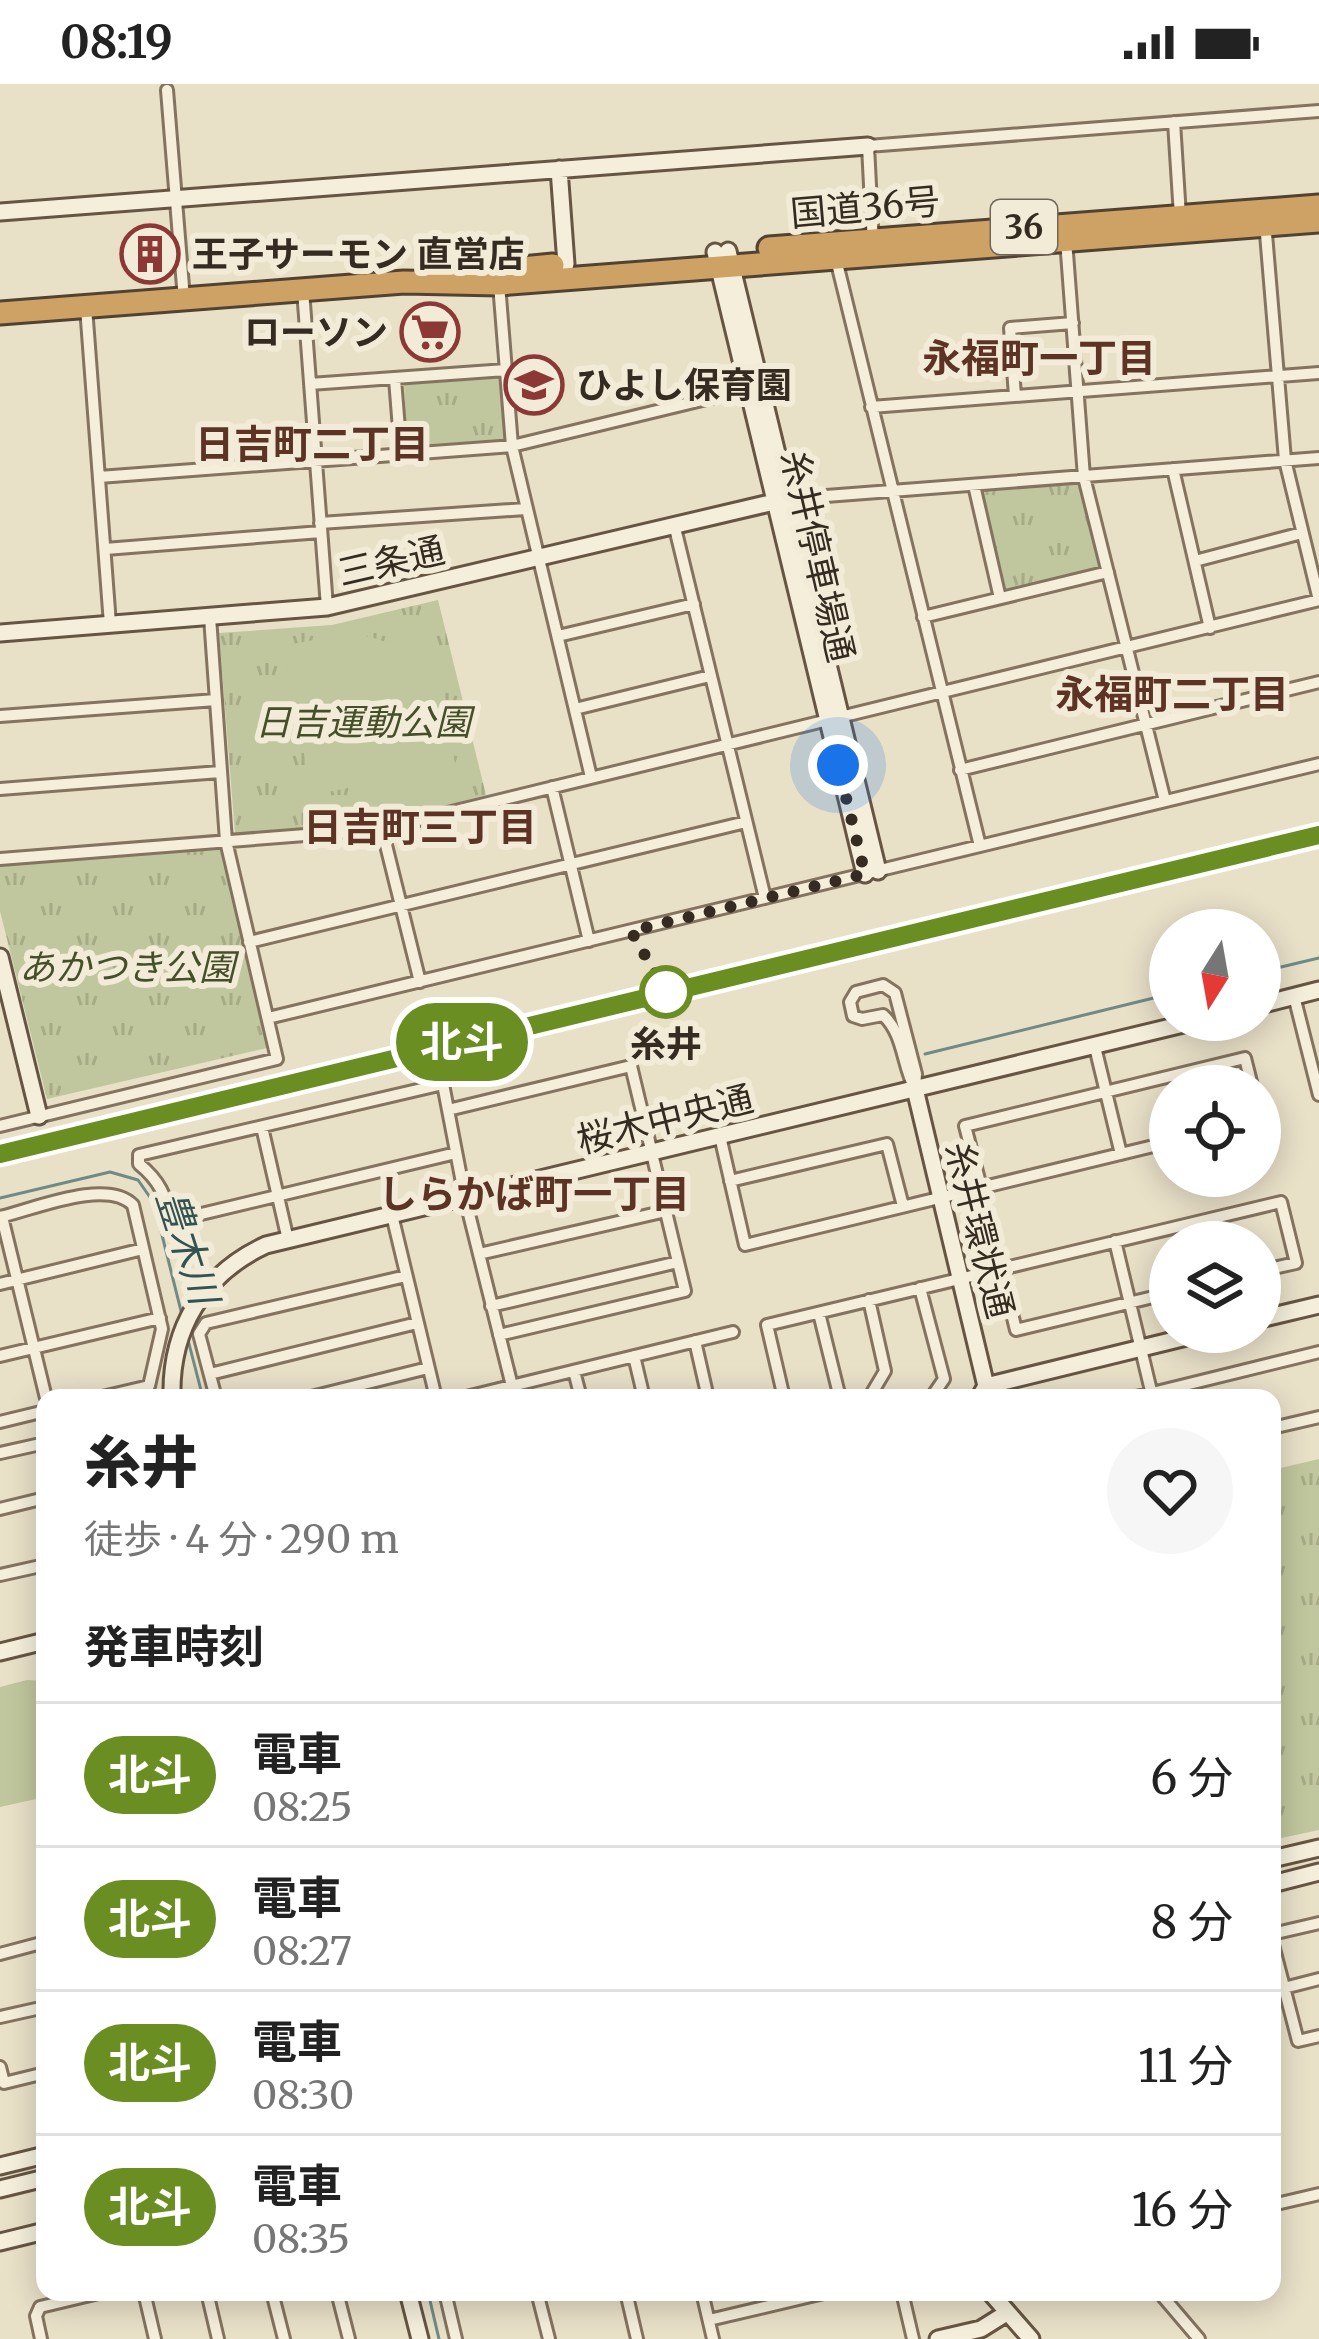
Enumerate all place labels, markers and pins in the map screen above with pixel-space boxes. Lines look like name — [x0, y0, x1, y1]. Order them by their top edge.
building icon: 王子サーモン 直営店 — [119, 223, 181, 285]
place label: 王子サーモン 直営店 — [192, 232, 525, 277]
supermarket icon: ローソン — [399, 301, 461, 363]
place label: ローソン — [244, 310, 388, 355]
school or university icon: ひよし保育園 — [503, 354, 565, 416]
place label: ひよし保育園 — [576, 363, 792, 408]
marker: 糸井 — [641, 967, 691, 1017]
place label: 糸井 — [630, 1022, 702, 1067]

